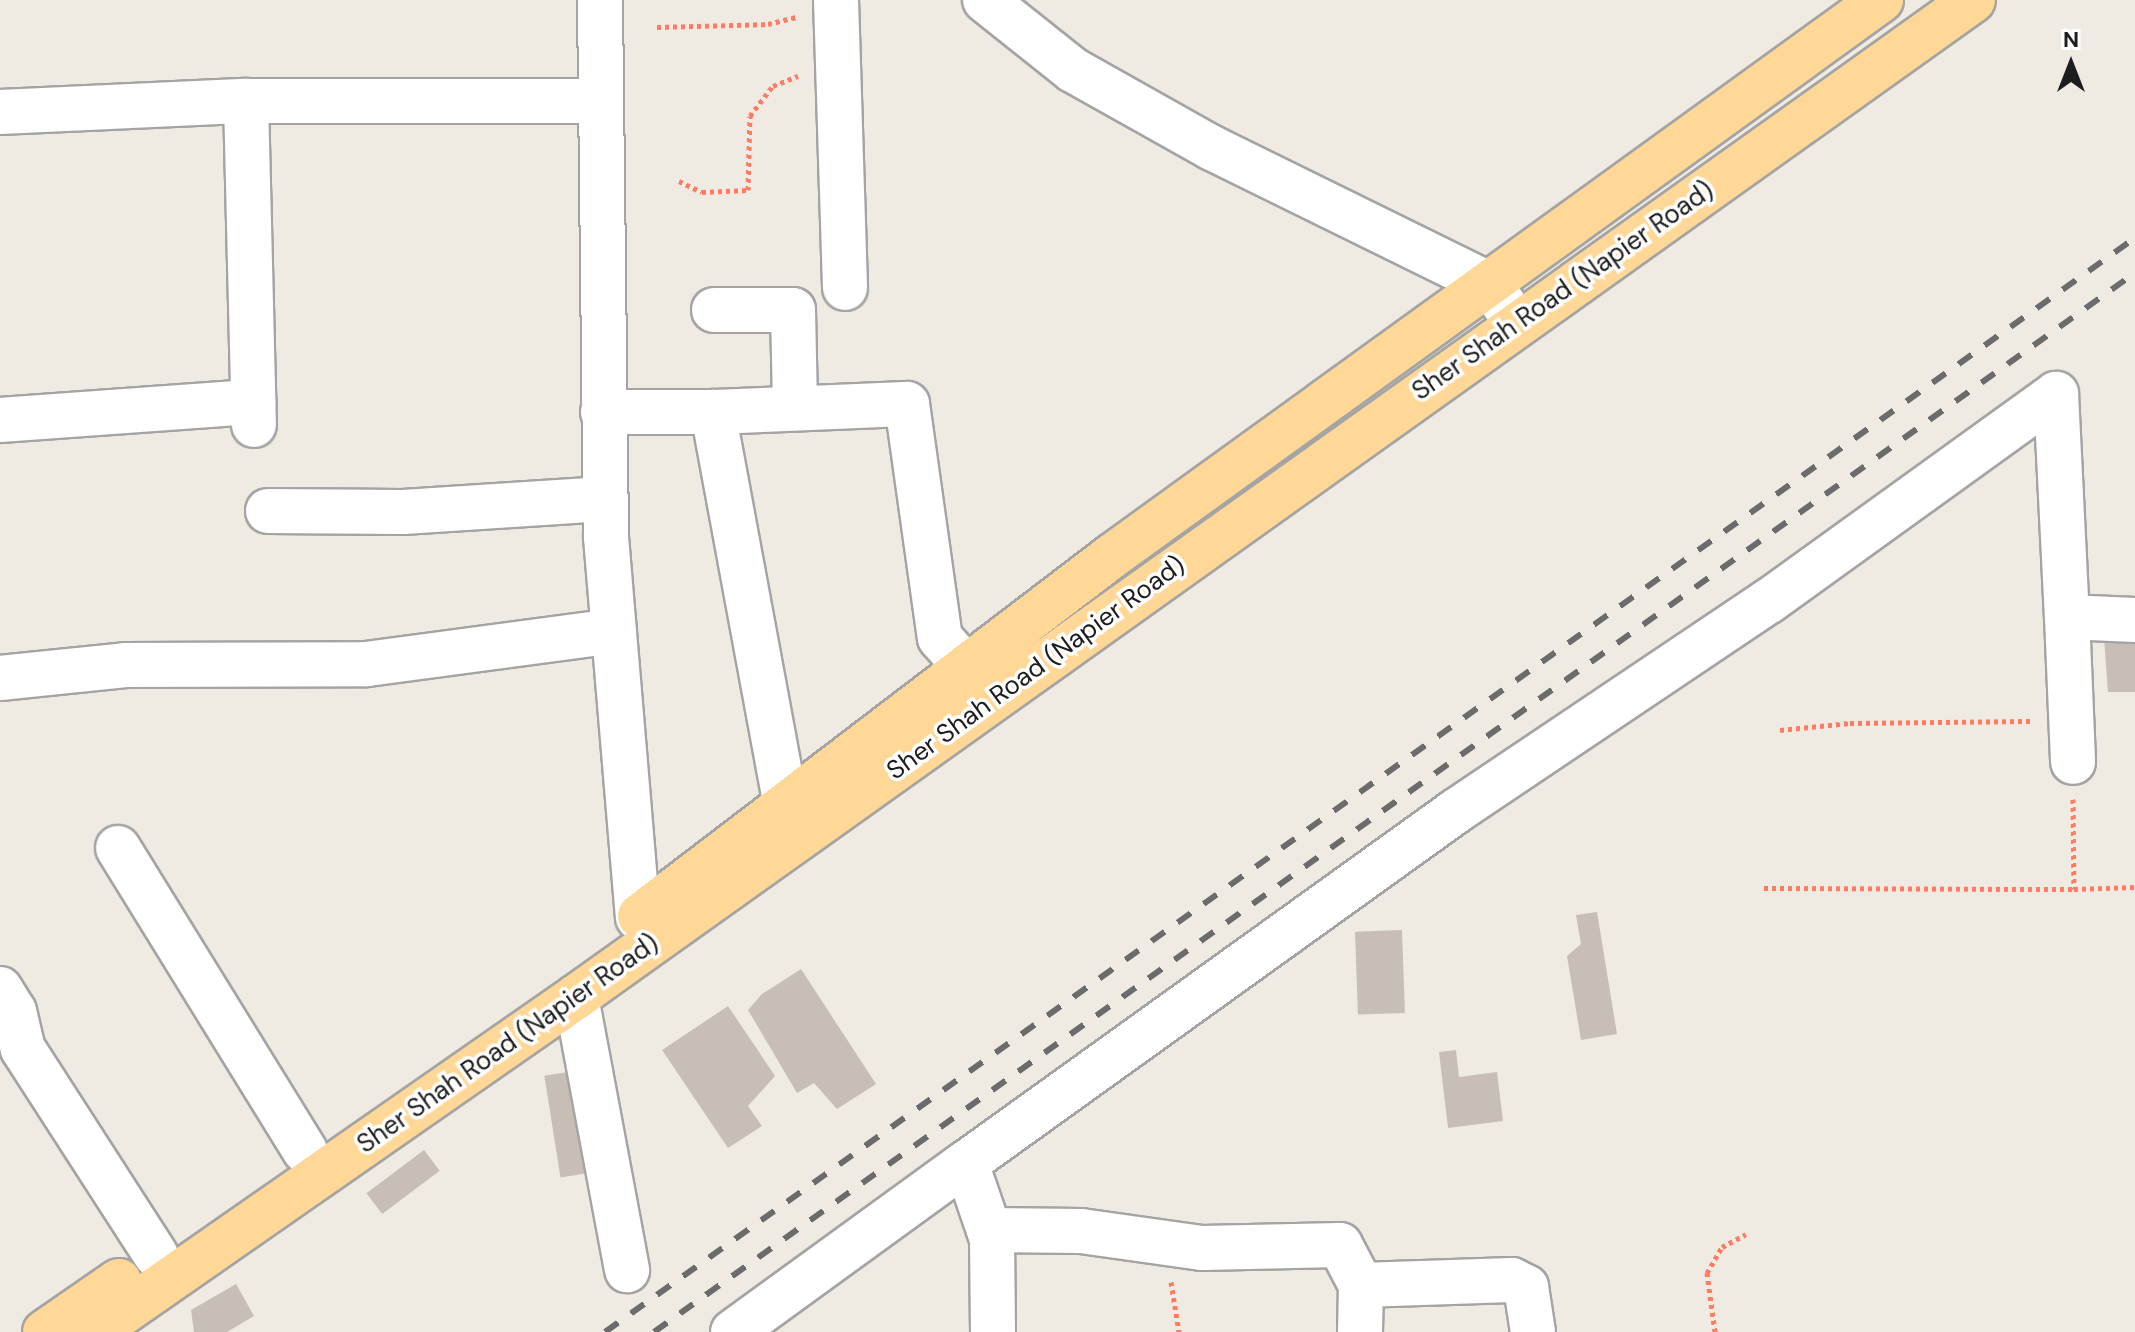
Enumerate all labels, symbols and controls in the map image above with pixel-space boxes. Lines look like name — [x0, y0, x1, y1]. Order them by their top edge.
north arrow — [2031, 24, 2111, 104]
text: N — [2063, 25, 2079, 54]
street label: Sher Shah Road (Napier Road) — [1406, 175, 1720, 407]
street label: Sher Shah Road (Napier Road) — [881, 549, 1191, 787]
street label: Sher Shah Road (Napier Road) — [351, 928, 665, 1160]

